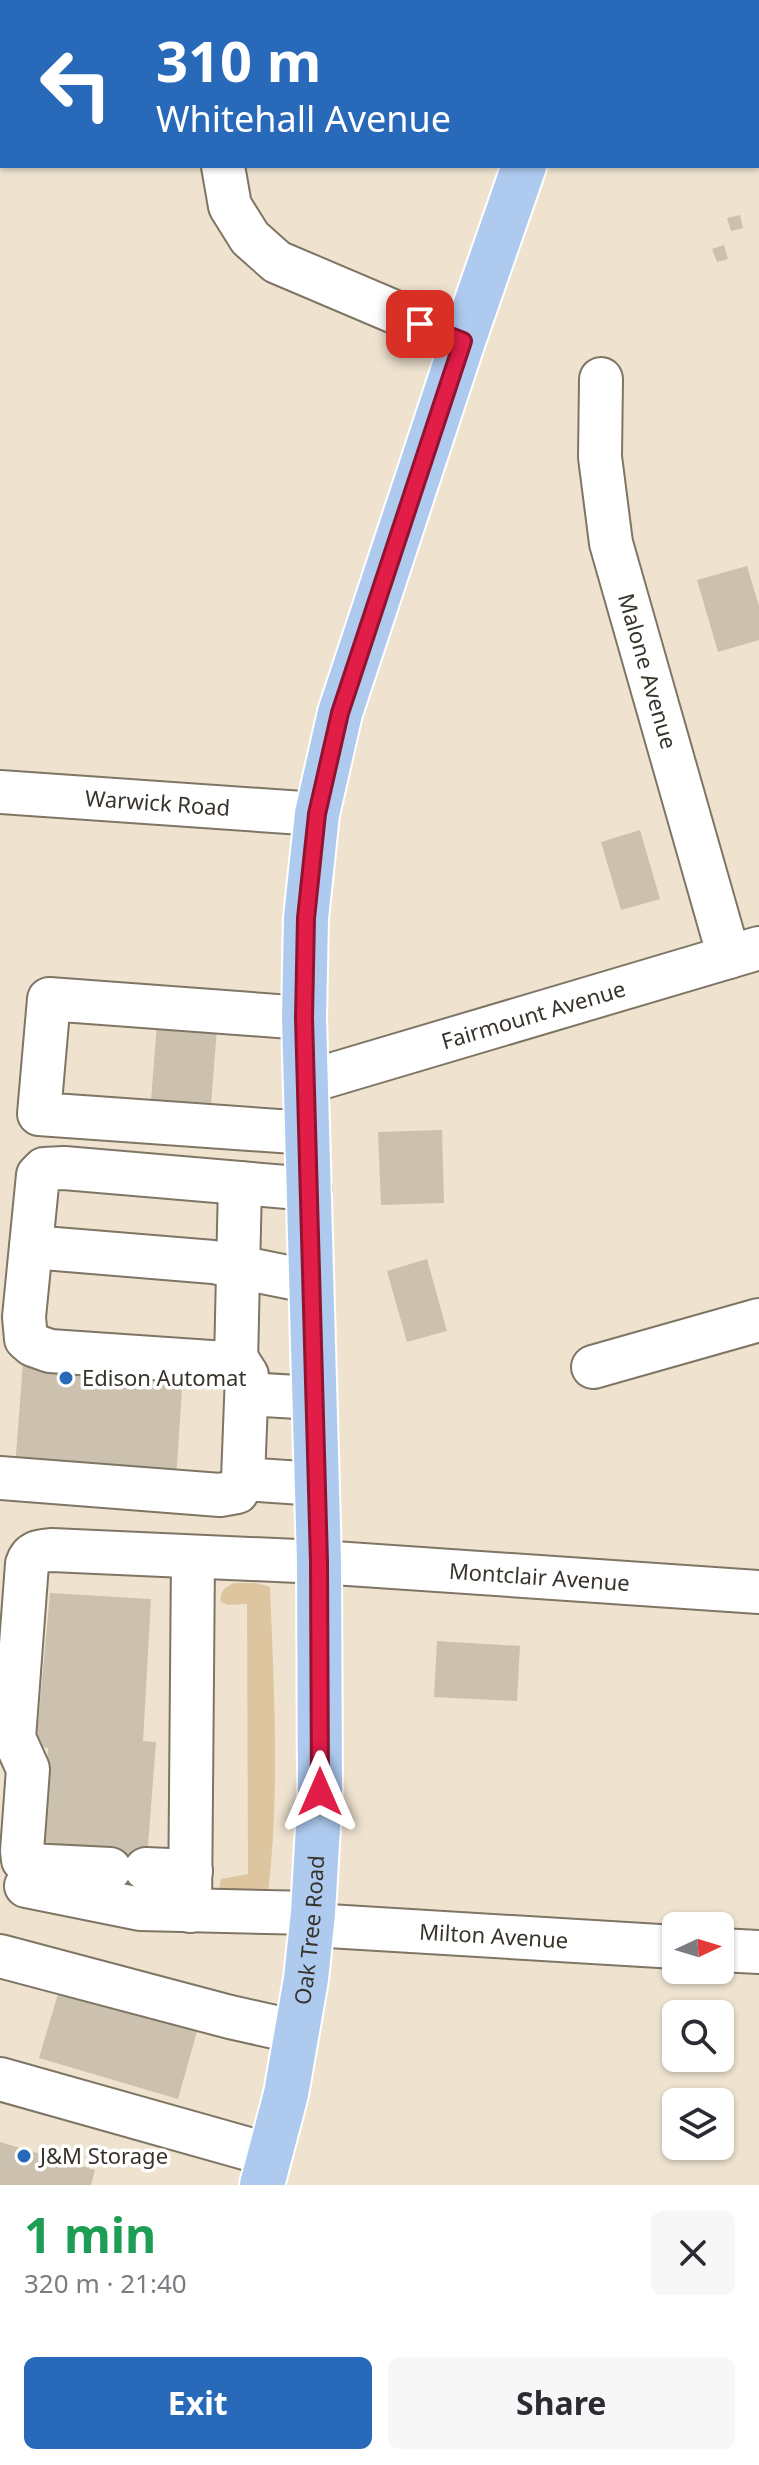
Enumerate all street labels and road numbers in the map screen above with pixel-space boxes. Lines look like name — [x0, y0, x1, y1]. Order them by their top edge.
street label: Malone Avenue — [612, 590, 685, 752]
street label: Warwick Road — [84, 782, 231, 822]
street label: Fairmount Avenue — [437, 972, 629, 1055]
street label: Montclair Avenue — [448, 1555, 631, 1597]
street label: Oak Tree Road — [286, 1854, 330, 2007]
street label: Milton Avenue — [418, 1916, 569, 1954]

